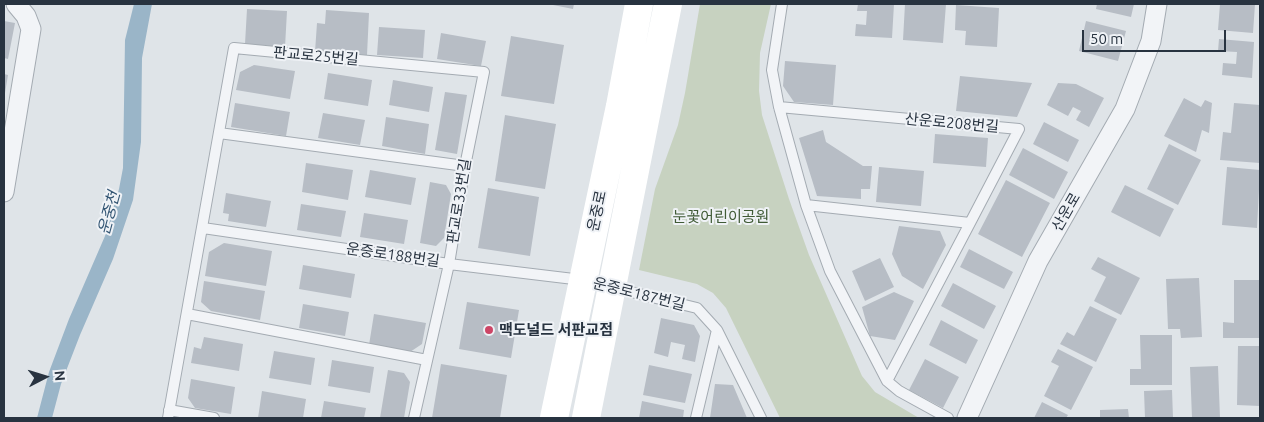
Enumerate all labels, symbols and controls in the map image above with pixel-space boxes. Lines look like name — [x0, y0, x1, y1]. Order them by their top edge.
scale bar — [1084, 20, 1228, 52]
text: 50 m — [1090, 30, 1123, 47]
street label: 판교로25번길 — [272, 43, 360, 69]
street label: 산운로208번길 — [904, 110, 1000, 136]
street label: 판교로33번길 — [443, 157, 475, 245]
water label: 운중천 — [94, 189, 124, 237]
street label: 운중로 — [584, 189, 610, 233]
street label: 산운로 — [1048, 190, 1084, 234]
park label: 눈꽃어린이공원 — [673, 208, 769, 226]
street label: 운중로188번길 — [345, 240, 441, 270]
street label: 운중로187번길 — [591, 274, 687, 314]
place label: 맥도널드 서판교점 — [499, 321, 613, 339]
marker: 맥도널드 서판교점 — [483, 324, 495, 336]
north arrow — [20, 352, 70, 402]
text: N — [52, 370, 68, 382]

